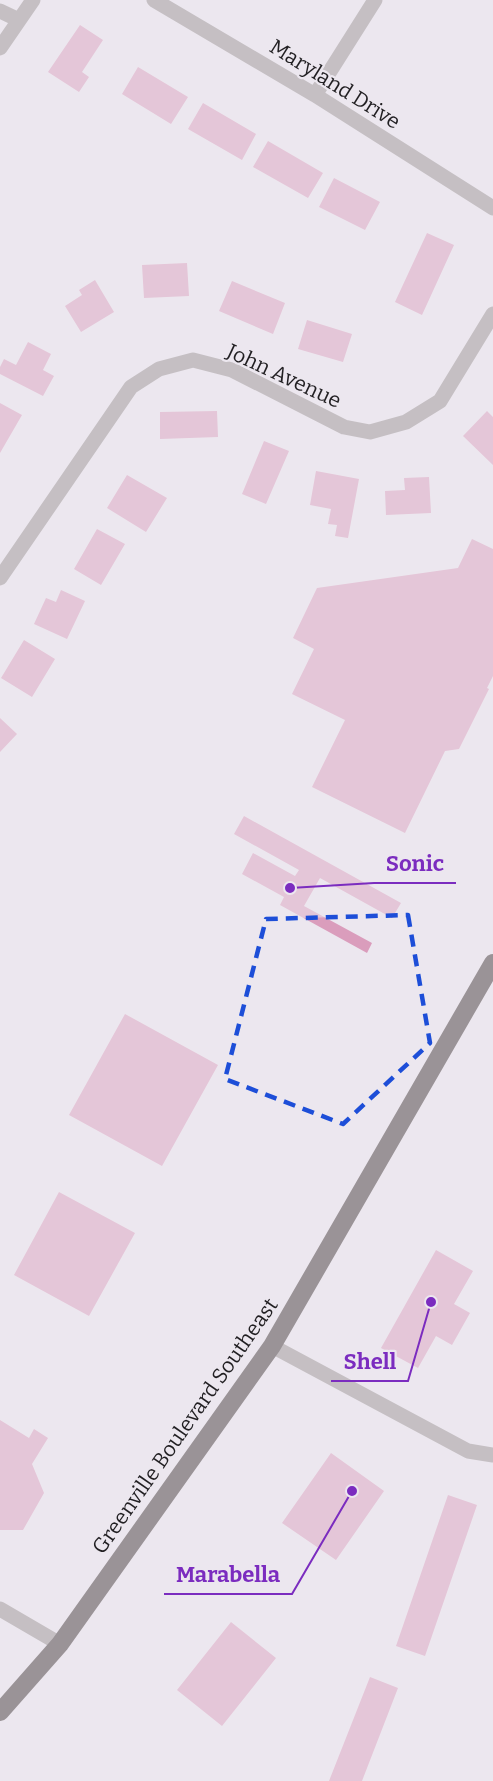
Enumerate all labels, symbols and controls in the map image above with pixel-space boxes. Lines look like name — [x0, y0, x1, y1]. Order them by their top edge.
street label: Maryland Drive — [265, 33, 405, 135]
street label: John Avenue — [222, 338, 345, 414]
callout: Sonic — [374, 843, 456, 883]
text: Sonic — [386, 850, 444, 877]
street label: Greenville Boulevard Southeast — [86, 1293, 284, 1559]
callout: Shell — [331, 1341, 408, 1381]
text: Shell — [344, 1348, 397, 1375]
callout: Marabella — [164, 1554, 292, 1594]
text: Marabella — [176, 1561, 281, 1588]

